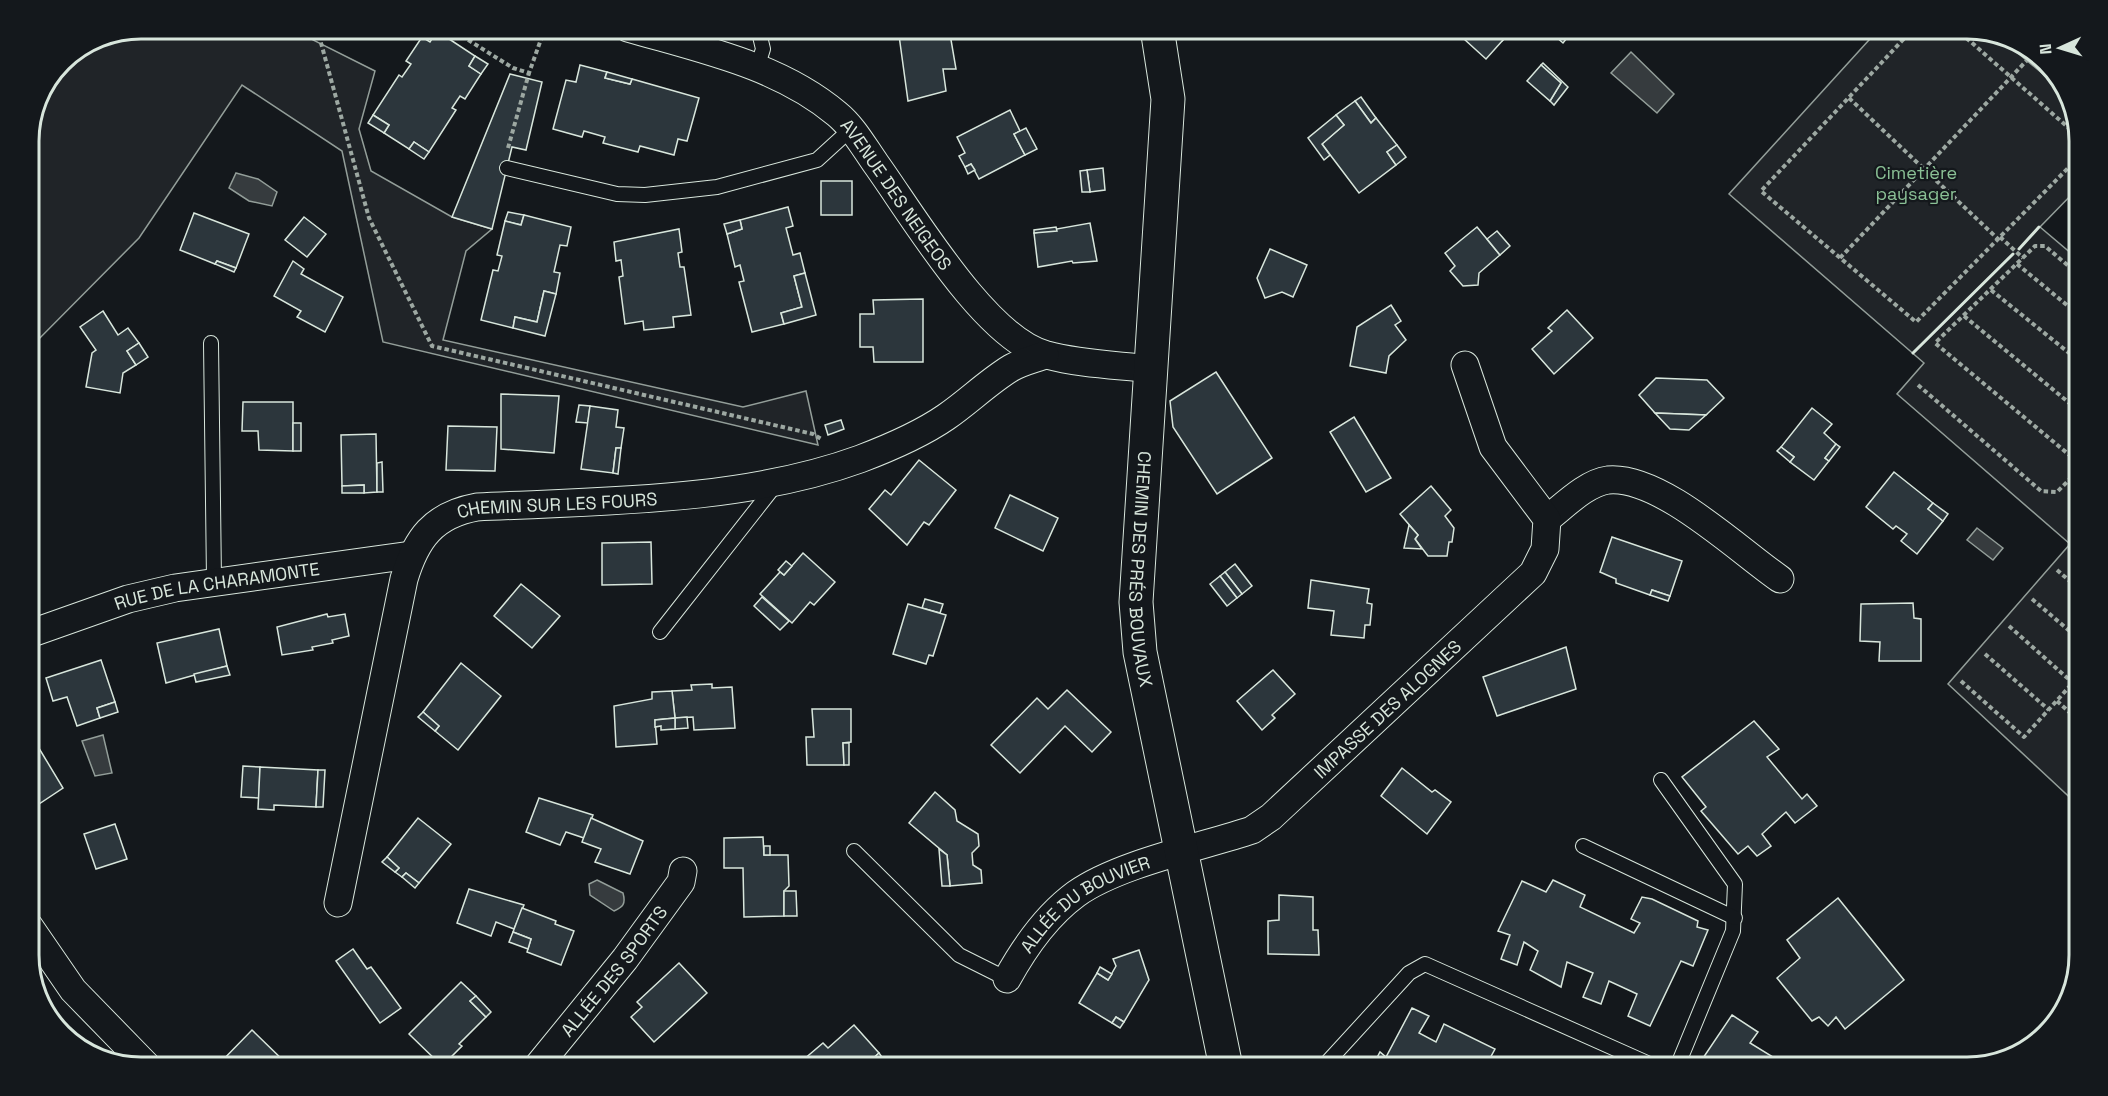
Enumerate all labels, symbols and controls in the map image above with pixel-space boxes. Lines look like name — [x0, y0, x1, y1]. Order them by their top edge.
north arrow — [2030, 18, 2090, 78]
text: N — [2035, 43, 2056, 55]
street label: AVENUE DES NEIGEOS — [836, 113, 958, 275]
park label: Cimetière paysager — [1875, 161, 1957, 205]
street label: CHEMIN DES PRÉS BOUVAUX — [1125, 450, 1158, 689]
street label: CHEMIN SUR LES FOURS — [454, 487, 658, 523]
street label: RUE DE LA CHARAMONTE — [111, 556, 321, 615]
street label: IMPASSE DES ALOGNES — [1309, 635, 1466, 783]
street label: ALLÉE DU BOUVIER — [1015, 850, 1153, 957]
street label: ALLÉE DES SPORTS — [555, 901, 672, 1041]

